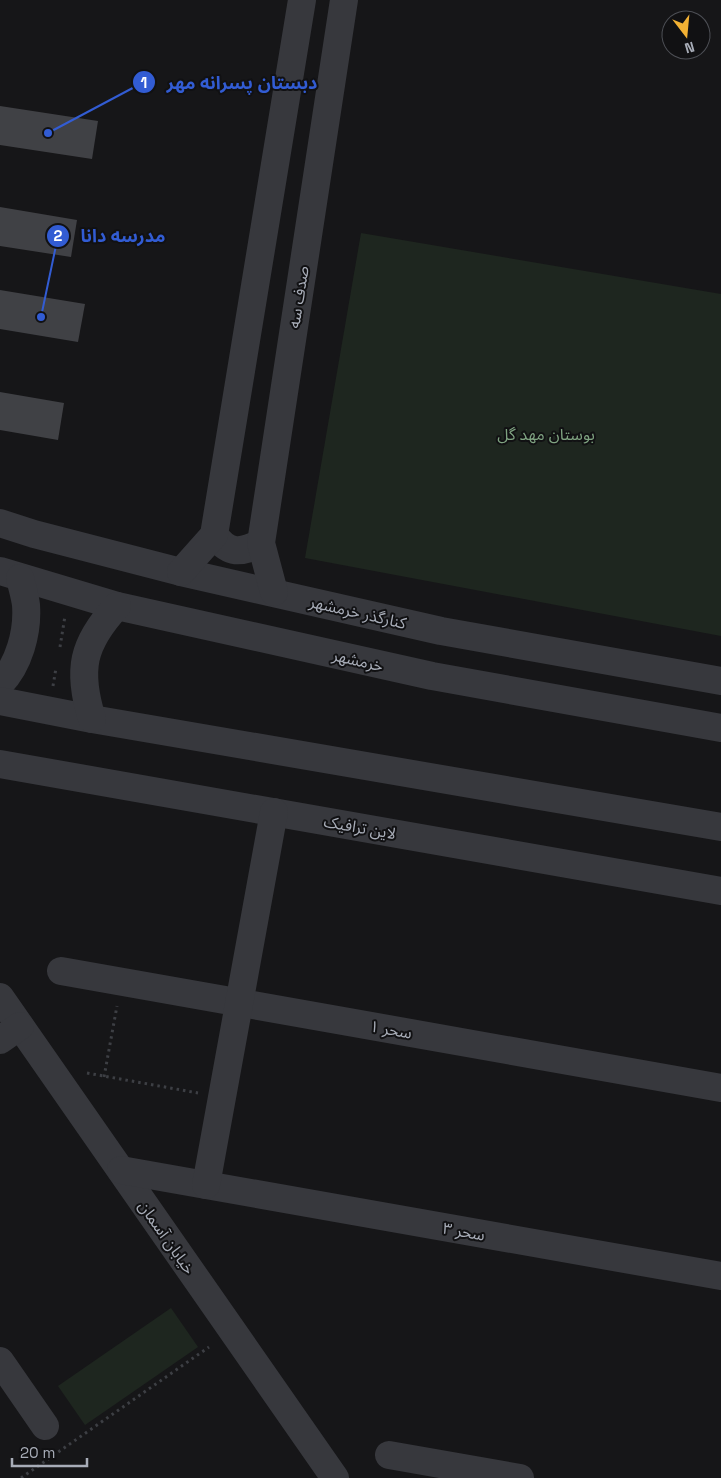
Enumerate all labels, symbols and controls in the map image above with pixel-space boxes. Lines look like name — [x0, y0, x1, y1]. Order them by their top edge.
north arrow — [661, 10, 711, 60]
text: N — [683, 38, 697, 57]
callout: دبستان پسرانه مهر — [131, 66, 327, 99]
text: دبستان پسرانه مهر — [166, 71, 317, 95]
text: 1 — [141, 73, 147, 92]
callout: مدرسه دانا — [45, 220, 175, 253]
text: مدرسه دانا — [81, 224, 165, 247]
text: 2 — [54, 226, 63, 245]
street label: صدف سه — [283, 264, 314, 330]
park label: بوستان مهد گل — [497, 424, 595, 445]
street label: کنارگذر خرمشهر — [307, 591, 409, 634]
street label: خرمشهر — [329, 644, 385, 677]
street label: لاین ترافیک — [322, 811, 398, 844]
street label: سحر ۱ — [368, 1015, 414, 1044]
street label: خیابان آسمان — [134, 1196, 200, 1278]
street label: سحر ۳ — [441, 1217, 487, 1246]
scale bar — [12, 1436, 88, 1468]
text: 20 m — [20, 1443, 55, 1462]

